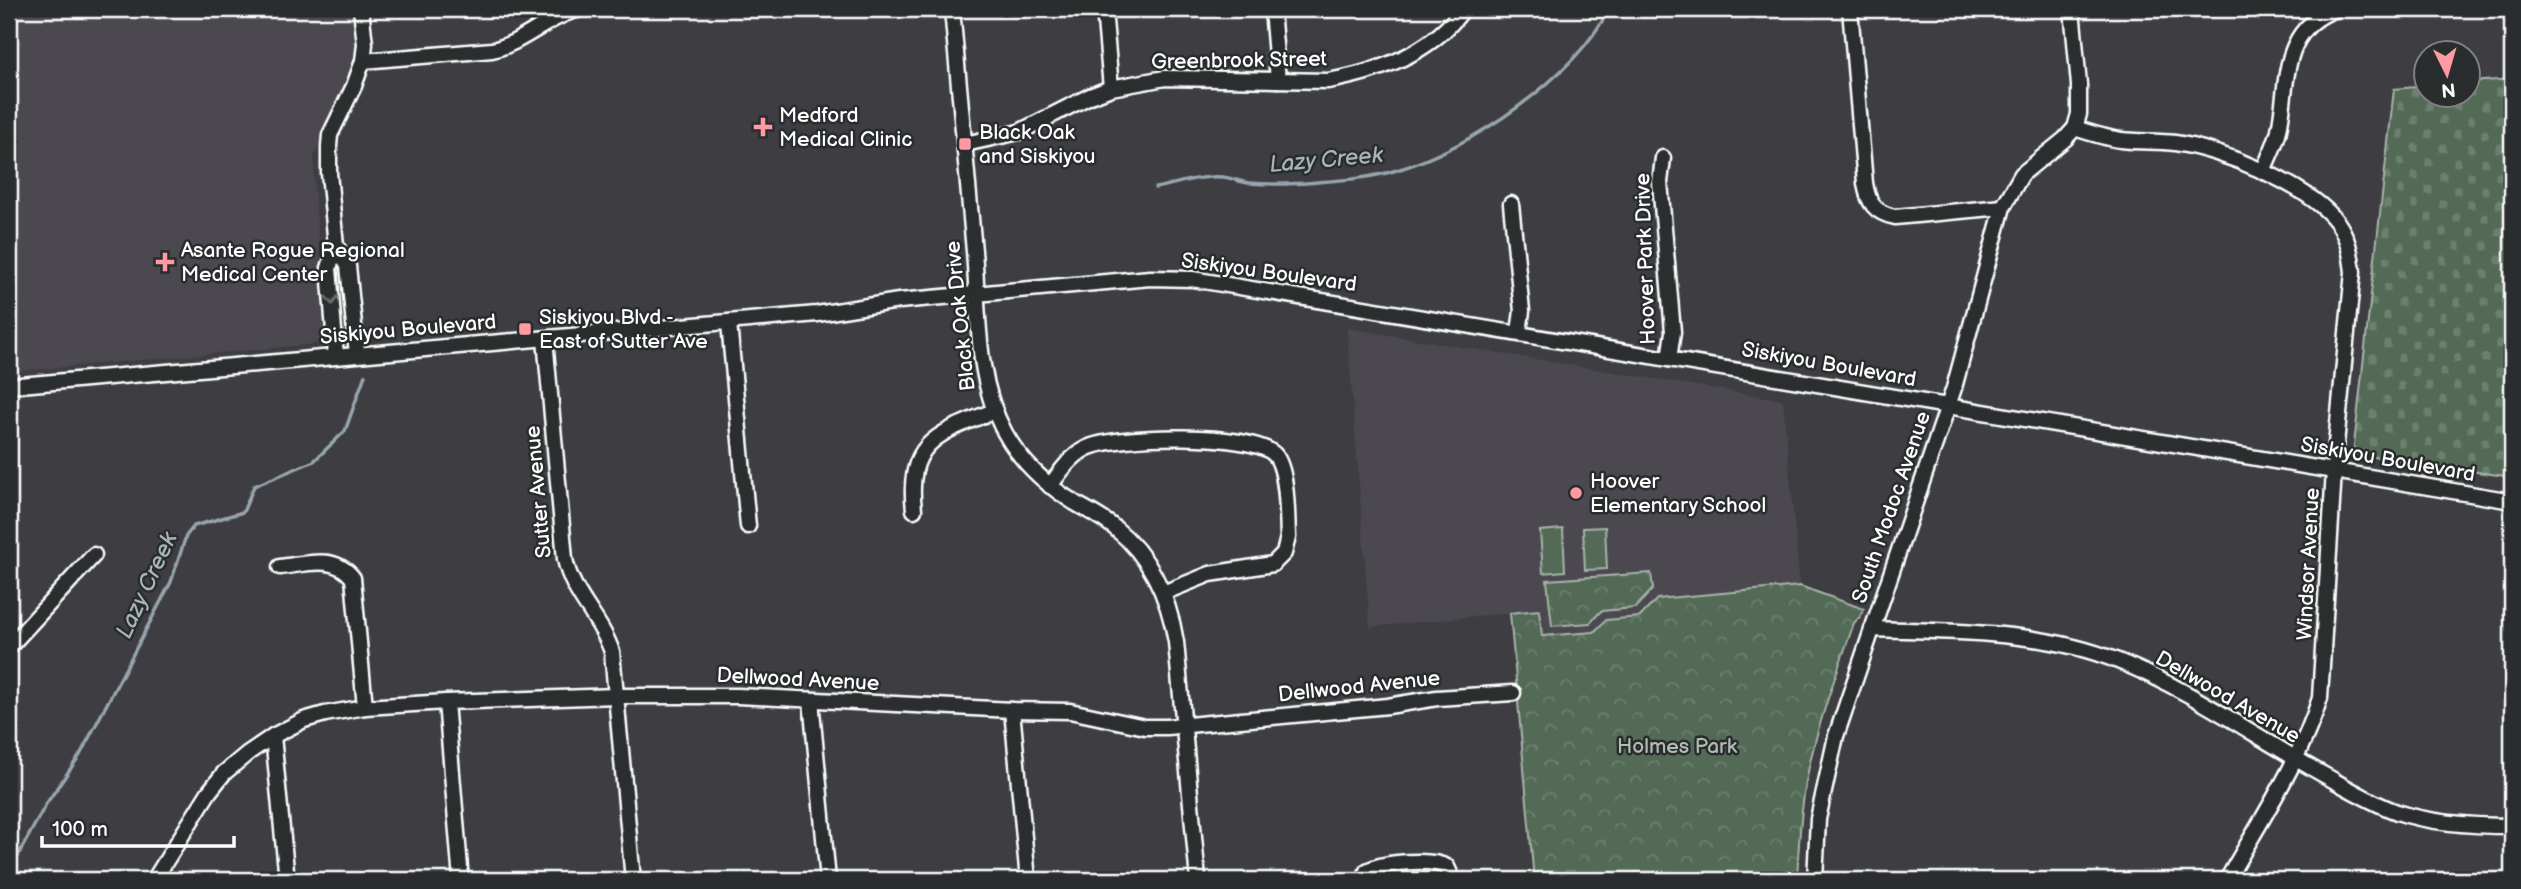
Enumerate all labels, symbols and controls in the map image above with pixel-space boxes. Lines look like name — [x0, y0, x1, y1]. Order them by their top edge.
north arrow — [2412, 38, 2482, 108]
street label: Greenbrook Street — [1151, 46, 1328, 75]
text: N — [2440, 77, 2456, 102]
place label: Medford Medical Clinic — [779, 103, 912, 152]
marker: Medford Medical Clinic — [753, 117, 773, 137]
place label: Black Oak and Siskiyou — [979, 120, 1096, 169]
marker: Black Oak and Siskiyou — [957, 136, 973, 152]
water label: Lazy Creek — [1268, 141, 1385, 179]
street label: Hoover Park Drive — [1630, 173, 1661, 345]
place label: Asante Rogue Regional Medical Center — [181, 238, 405, 287]
street label: Black Oak Drive — [940, 240, 981, 392]
street label: Siskiyou Boulevard — [1180, 248, 1358, 297]
marker: Asante Rogue Regional Medical Center — [155, 252, 175, 272]
one-way arrow — [324, 295, 339, 306]
place label: Siskiyou Blvd - East of Sutter Ave — [539, 305, 708, 354]
street label: Siskiyou Boulevard — [319, 309, 497, 350]
marker: Siskiyou Blvd - East of Sutter Ave — [517, 321, 533, 337]
street label: Siskiyou Boulevard — [1740, 337, 1918, 392]
street label: South Modoc Avenue — [1847, 408, 1936, 606]
street label: Sutter Avenue — [520, 425, 557, 559]
street label: Siskiyou Boulevard — [2299, 432, 2477, 487]
place label: Hoover Elementary School — [1590, 469, 1766, 518]
marker: Hoover Elementary School — [1568, 485, 1584, 501]
street label: Windsor Avenue — [2292, 487, 2325, 641]
water label: Lazy Creek — [110, 527, 184, 643]
street label: Dellwood Avenue — [2151, 646, 2304, 749]
street label: Dellwood Avenue — [716, 663, 880, 696]
street label: Dellwood Avenue — [1277, 666, 1441, 707]
park label: Holmes Park — [1617, 734, 1738, 759]
scale bar — [42, 805, 234, 849]
text: 100 m — [52, 817, 108, 842]

